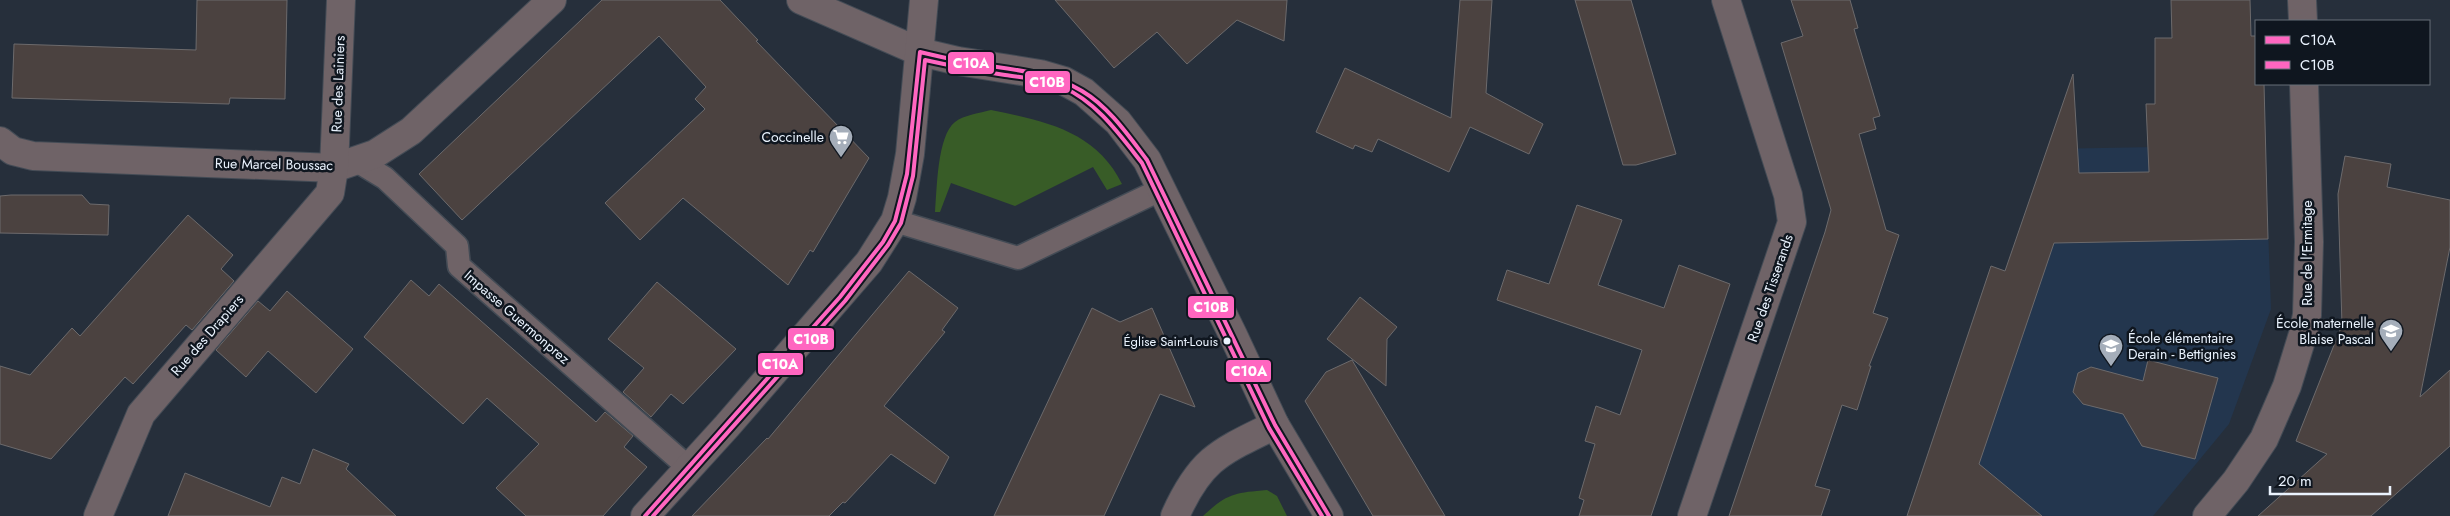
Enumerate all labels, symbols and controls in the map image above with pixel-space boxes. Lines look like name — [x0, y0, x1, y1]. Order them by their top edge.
legend — [2255, 20, 2430, 85]
text: C10A — [2300, 29, 2336, 51]
street label: Rue des Lainiers — [326, 35, 350, 133]
line badge: C10A — [947, 51, 995, 75]
text: C10A — [953, 53, 990, 73]
text: C10B — [2300, 54, 2334, 76]
line badge: C10B — [1024, 70, 1071, 94]
text: C10B — [1029, 72, 1065, 92]
supermarket icon: Coccinelle — [828, 124, 854, 158]
place label: Coccinelle — [762, 127, 824, 147]
street label: Rue Marcel Boussac — [215, 153, 333, 175]
street label: Rue de l'Ermitage — [2297, 200, 2317, 306]
street label: Rue des Tisserands — [1742, 231, 1798, 345]
street label: Impasse Guermonprez — [460, 266, 575, 369]
street label: Rue des Drapiers — [166, 290, 248, 380]
line badge: C10B — [1187, 295, 1235, 319]
text: C10B — [1193, 297, 1229, 317]
place label: École maternelle Blaise Pascal — [2276, 313, 2374, 349]
school or university icon: École maternelle Blaise Pascal — [2378, 318, 2404, 352]
line badge: C10B — [787, 327, 835, 351]
place label: École élémentaire Derain - Bettignies — [2128, 328, 2236, 364]
text: C10B — [793, 329, 829, 349]
place label: Église Saint-Louis — [1123, 332, 1218, 351]
school or university icon: École élémentaire Derain - Bettignies — [2098, 333, 2124, 367]
marker: Église Saint-Louis — [1222, 336, 1232, 346]
line badge: C10A — [757, 352, 804, 376]
text: C10A — [762, 354, 799, 374]
line badge: C10A — [1225, 359, 1272, 383]
text: C10A — [1231, 361, 1268, 381]
scale bar — [2270, 464, 2390, 496]
text: 20 m — [2278, 470, 2312, 492]

